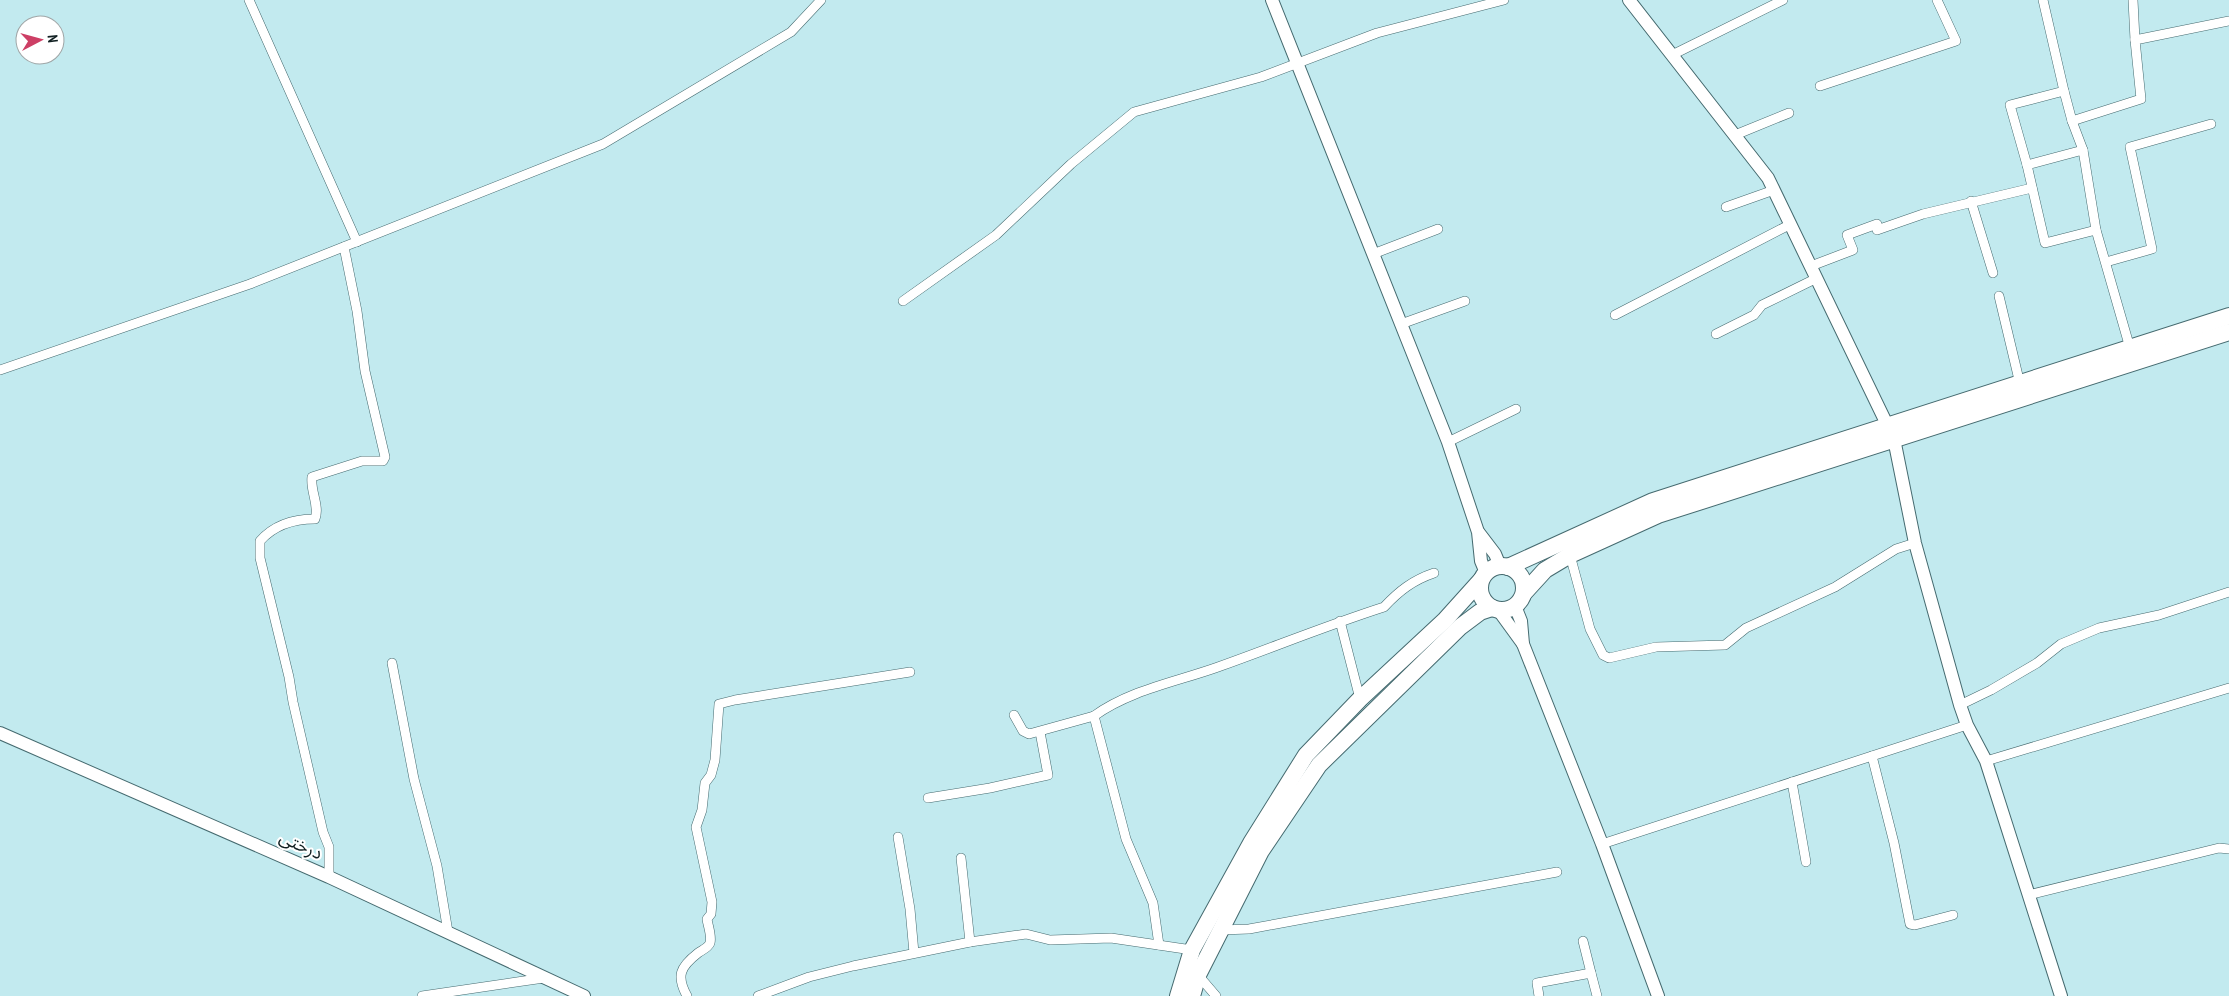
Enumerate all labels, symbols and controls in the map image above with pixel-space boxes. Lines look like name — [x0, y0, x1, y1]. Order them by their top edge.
north arrow — [15, 15, 65, 65]
text: N — [44, 34, 62, 43]
street label: درختی — [276, 825, 326, 864]

